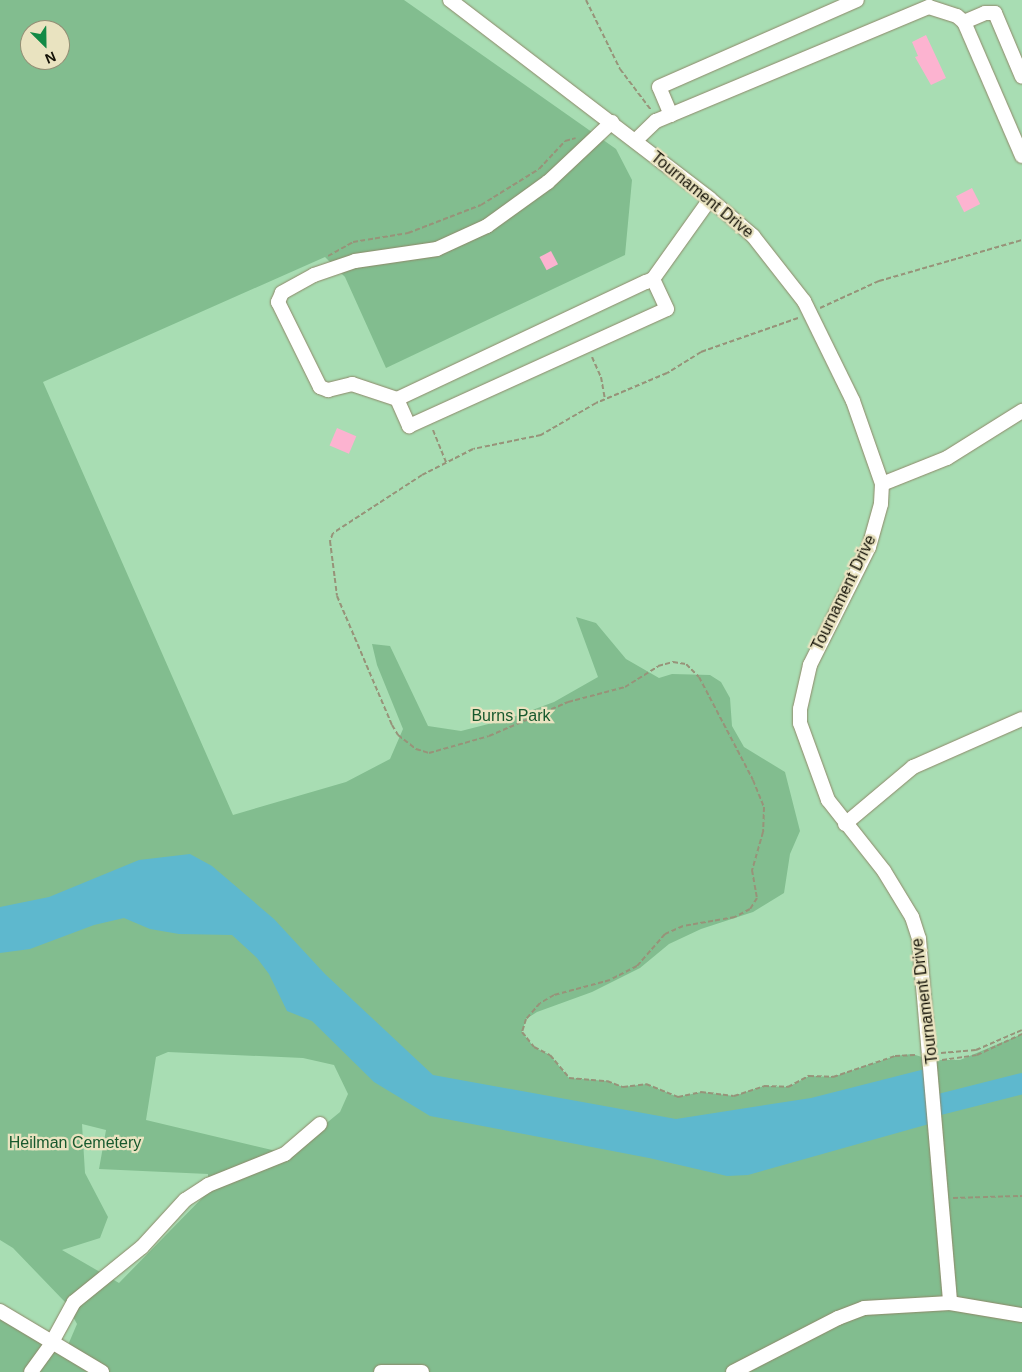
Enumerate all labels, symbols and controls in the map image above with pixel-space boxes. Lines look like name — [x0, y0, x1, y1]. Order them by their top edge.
north arrow — [20, 20, 70, 70]
text: N — [43, 49, 58, 67]
street label: Tournament Drive — [647, 148, 757, 242]
street label: Tournament Drive — [808, 532, 880, 654]
park label: Burns Park — [471, 706, 551, 726]
street label: Tournament Drive — [908, 937, 942, 1065]
park label: Heilman Cemetery — [9, 1133, 141, 1153]

